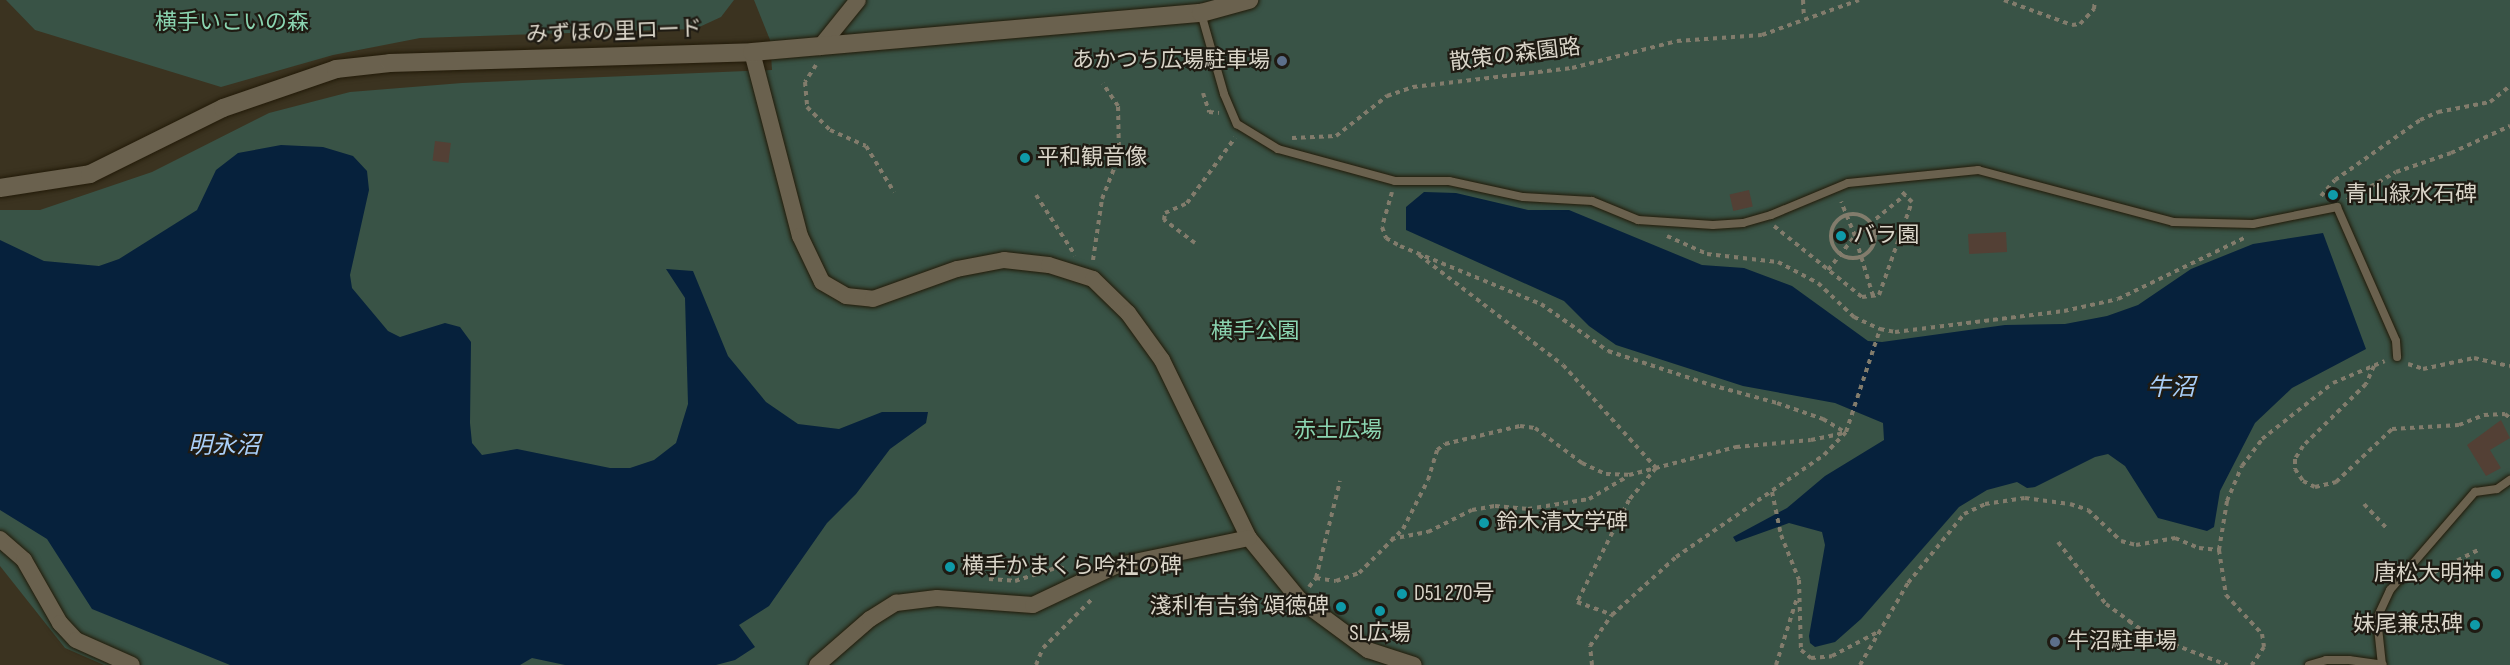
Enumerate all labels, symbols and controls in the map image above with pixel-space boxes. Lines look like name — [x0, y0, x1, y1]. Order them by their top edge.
park label: 横手いこいの森 — [155, 10, 309, 36]
street label: みずほの里ロード — [526, 16, 702, 48]
street label: 散策の森園路 — [1448, 34, 1582, 76]
place label: あかつち広場駐車場 — [1072, 48, 1270, 74]
marker: あかつち広場駐車場 — [1275, 54, 1289, 68]
place label: 平和観音像 — [1037, 145, 1147, 171]
marker: 平和観音像 — [1018, 151, 1032, 165]
place label: 青山緑水石碑 — [2345, 182, 2477, 208]
marker: 青山緑水石碑 — [2326, 188, 2340, 202]
place label: バラ園 — [1853, 223, 1919, 249]
marker: バラ園 — [1834, 229, 1848, 243]
park label: 横手公園 — [1211, 319, 1299, 345]
water label: 牛沼 — [2147, 374, 2195, 402]
park label: 赤土広場 — [1294, 418, 1382, 444]
water label: 明永沼 — [188, 432, 260, 460]
place label: 鈴木清文学碑 — [1496, 510, 1628, 536]
marker: 鈴木清文学碑 — [1477, 516, 1491, 530]
place label: 横手かまくら吟社の碑 — [962, 554, 1182, 580]
marker: 横手かまくら吟社の碑 — [943, 560, 957, 574]
place label: 唐松大明神 — [2374, 561, 2484, 587]
marker: 唐松大明神 — [2489, 567, 2503, 581]
place label: D51 270号 — [1414, 581, 1494, 607]
marker: D51 270号 — [1395, 587, 1409, 601]
place label: 淺利有吉翁 頌徳碑 — [1150, 594, 1329, 620]
marker: 淺利有吉翁 頌徳碑 — [1334, 600, 1348, 614]
marker: SL広場 — [1373, 604, 1387, 618]
place label: 妹尾兼忠碑 — [2353, 612, 2463, 638]
marker: 妹尾兼忠碑 — [2468, 618, 2482, 632]
place label: SL広場 — [1349, 621, 1411, 647]
place label: 牛沼駐車場 — [2067, 629, 2177, 655]
marker: 牛沼駐車場 — [2048, 635, 2062, 649]

